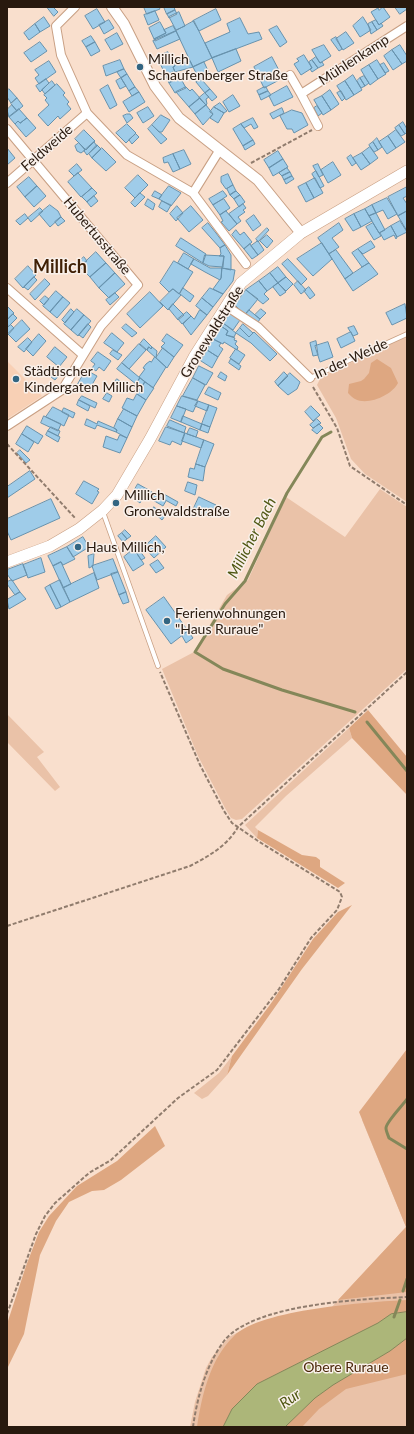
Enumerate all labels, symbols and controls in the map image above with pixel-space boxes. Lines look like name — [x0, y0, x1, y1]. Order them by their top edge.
street label: Mühlenkamp — [316, 31, 392, 89]
place label: Millich Schaufenberger Straße — [148, 51, 288, 84]
marker: Millich Schaufenberger Straße — [135, 62, 145, 72]
street label: Feldweide — [18, 121, 76, 175]
street label: Hubertusstraße — [60, 194, 134, 278]
district label: Millich — [33, 256, 87, 278]
street label: Gronewaldstraße — [177, 283, 247, 381]
street label: In der Weide — [312, 335, 390, 383]
place label: Städtischer Kindergaten Millich — [24, 363, 143, 396]
marker: Städtischer Kindergaten Millich — [11, 374, 21, 384]
place label: Millich Gronewaldstraße — [124, 487, 230, 520]
water label: Millicher Bach — [224, 495, 280, 581]
marker: Millich Gronewaldstraße — [111, 498, 121, 508]
place label: Haus Millich, — [86, 539, 165, 555]
marker: Haus Millich, — [73, 542, 83, 552]
place label: Ferienwohnungen "Haus Ruraue" — [175, 605, 286, 638]
marker: Ferienwohnungen "Haus Ruraue" — [162, 616, 172, 626]
park label: Obere Ruraue — [303, 1359, 389, 1375]
water label: Rur — [276, 1385, 304, 1413]

